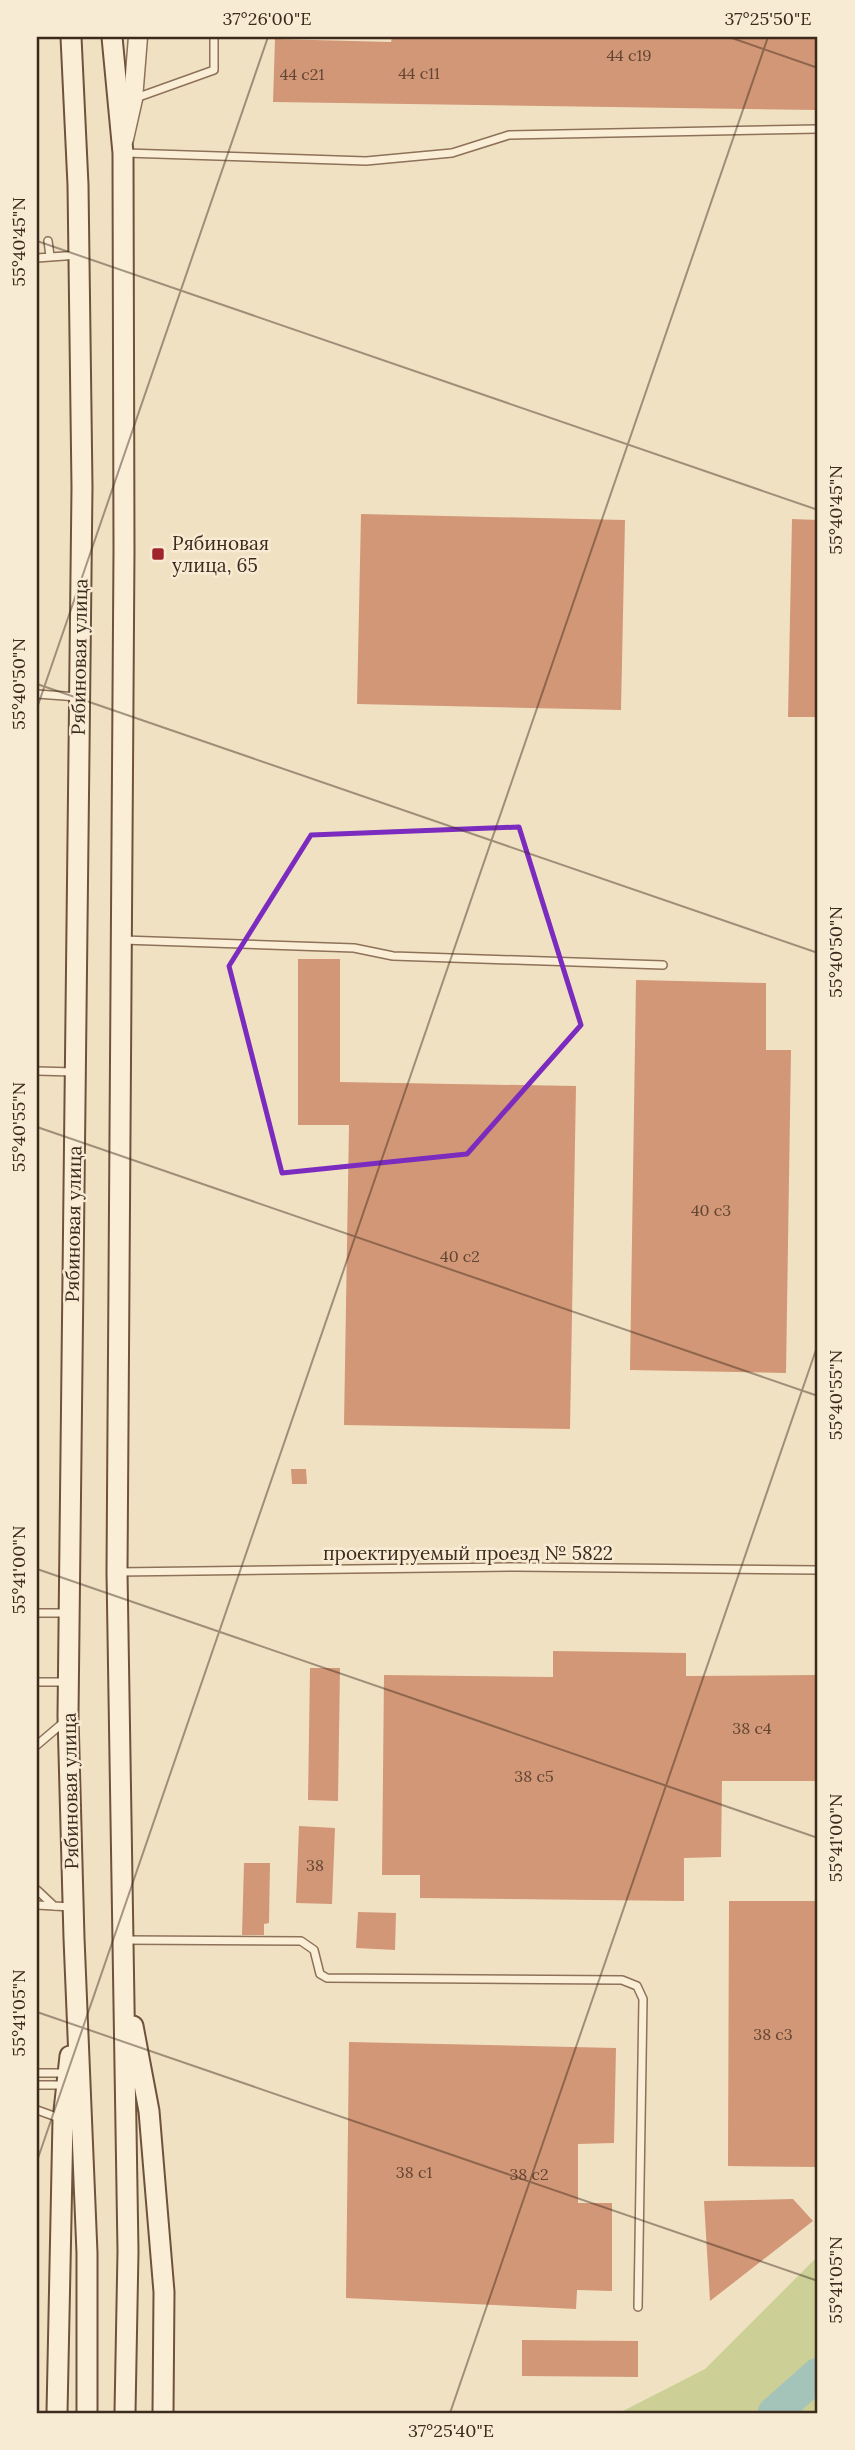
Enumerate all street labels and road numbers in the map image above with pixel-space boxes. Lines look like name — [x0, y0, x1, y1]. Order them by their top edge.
street label: Рябиновая улица — [66, 578, 92, 736]
street label: Рябиновая улица — [60, 1145, 86, 1303]
street label: проектируемый проезд № 5822 — [323, 1541, 613, 1565]
street label: Рябиновая улица — [57, 1712, 83, 1870]

